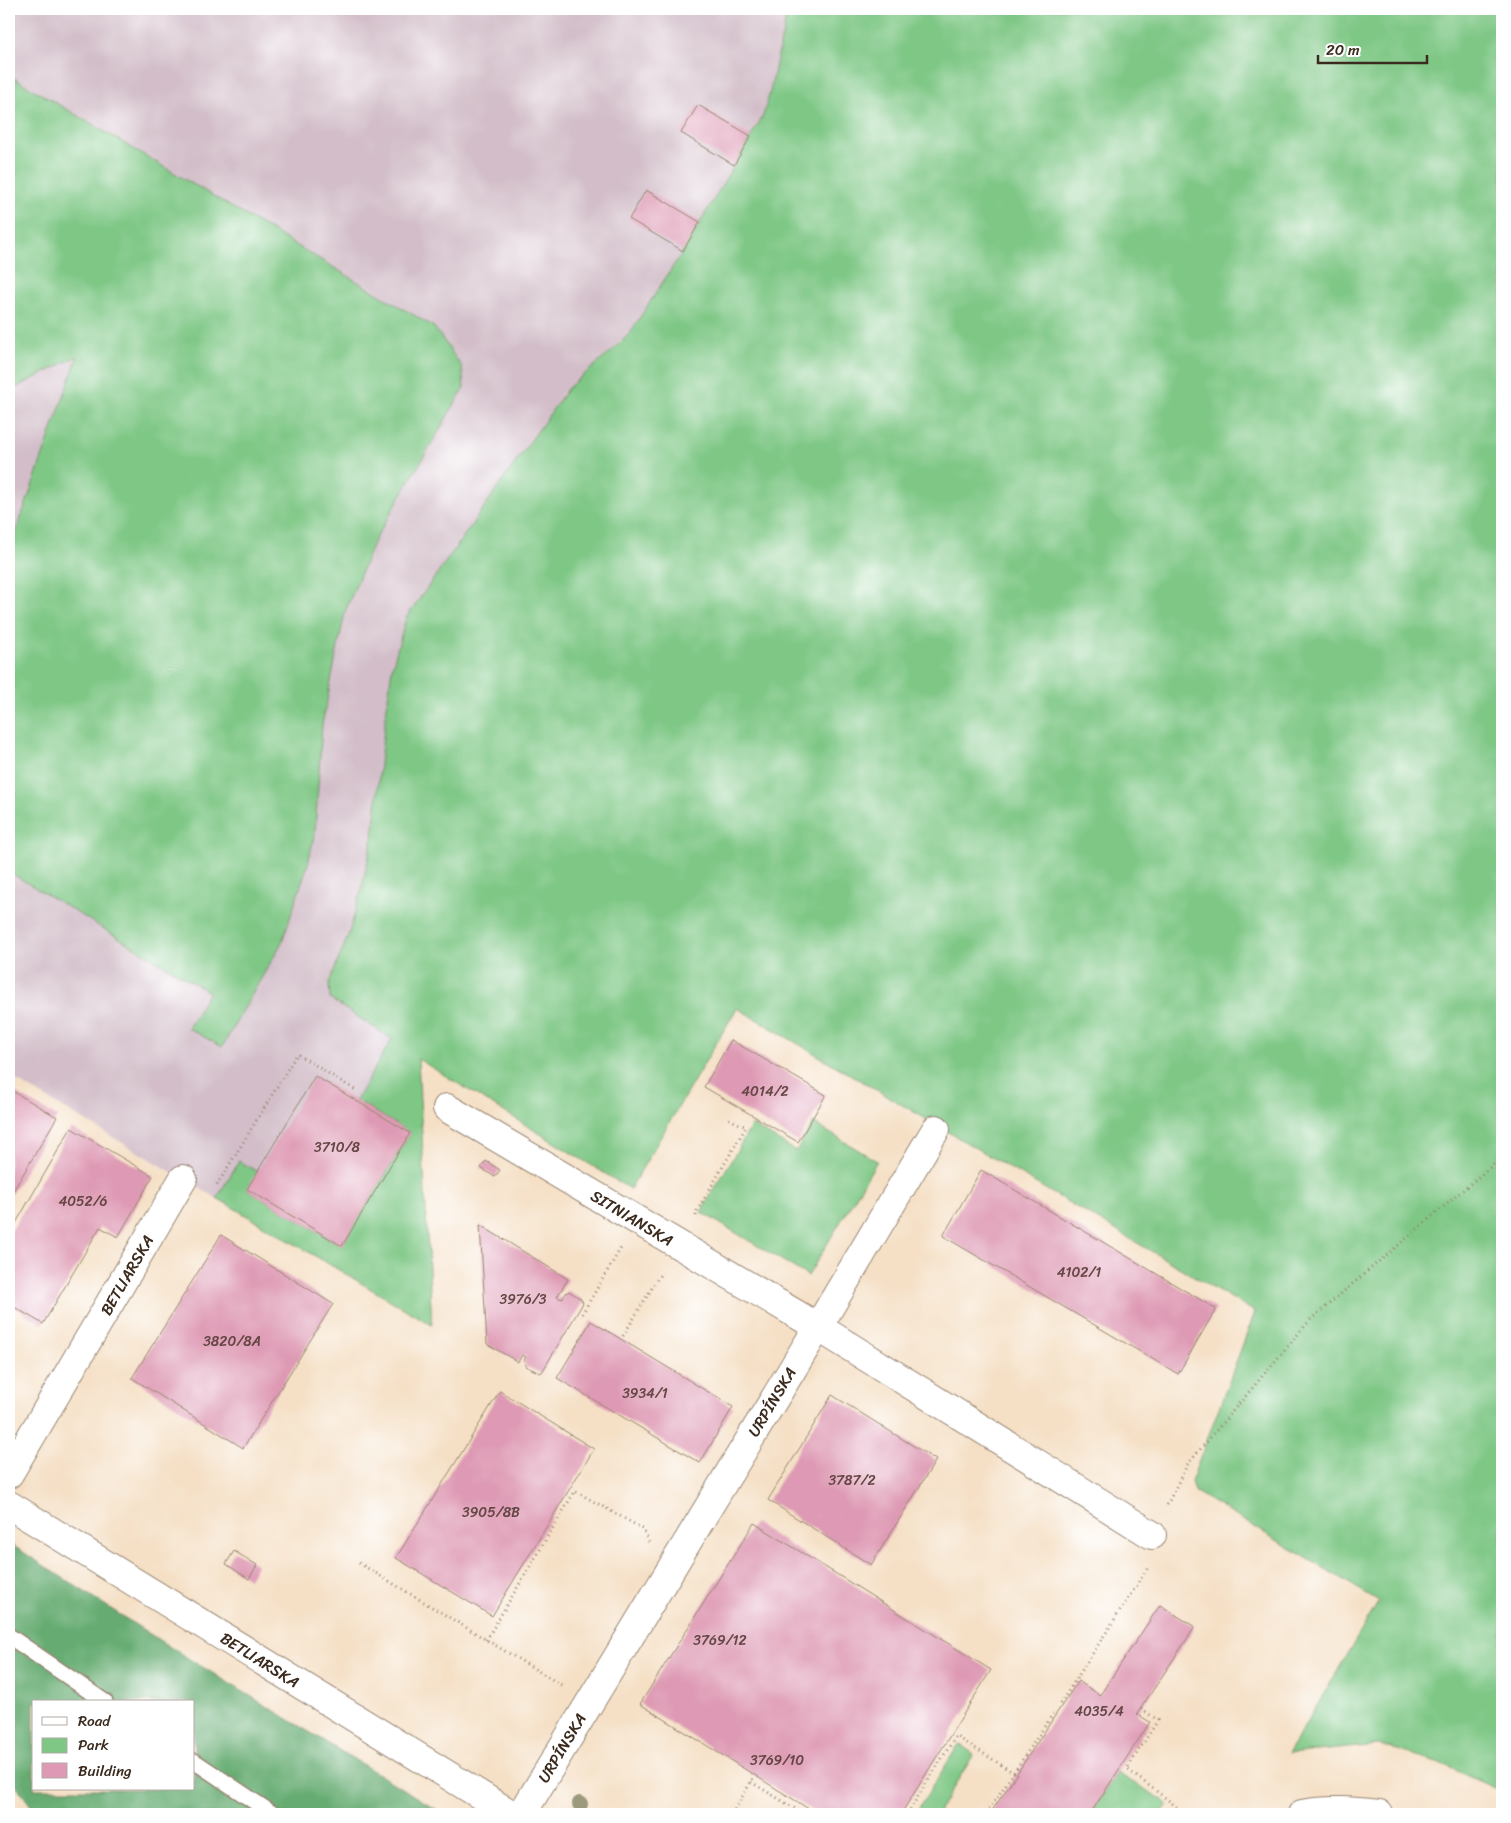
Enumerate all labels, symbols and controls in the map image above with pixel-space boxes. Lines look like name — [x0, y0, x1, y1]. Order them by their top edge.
scale bar — [1318, 32, 1427, 64]
text: 20 m — [1326, 37, 1360, 63]
house number: 4014/2 — [741, 1079, 789, 1104]
house number: 3710/8 — [314, 1135, 361, 1160]
street label: SITNIANSKA — [585, 1182, 679, 1254]
house number: 4052/6 — [58, 1189, 108, 1214]
street label: BETLIARSKA — [92, 1229, 162, 1321]
house number: 4102/1 — [1057, 1260, 1101, 1285]
house number: 3976/3 — [500, 1287, 547, 1312]
house number: 3820/8A — [203, 1329, 261, 1354]
street label: URPÍNSKA — [740, 1361, 804, 1443]
house number: 3934/1 — [622, 1381, 668, 1406]
house number: 3787/2 — [828, 1468, 876, 1493]
house number: 3905/8B — [462, 1500, 520, 1525]
street label: BETLIARSKA — [214, 1624, 306, 1696]
house number: 3769/12 — [693, 1628, 747, 1653]
house number: 4035/4 — [1074, 1699, 1124, 1724]
legend — [32, 1700, 195, 1790]
street label: URPÍNSKA — [530, 1707, 594, 1789]
text: Road — [78, 1708, 111, 1734]
text: Park — [78, 1732, 109, 1758]
house number: 3769/10 — [750, 1748, 804, 1773]
text: Building — [78, 1758, 132, 1784]

